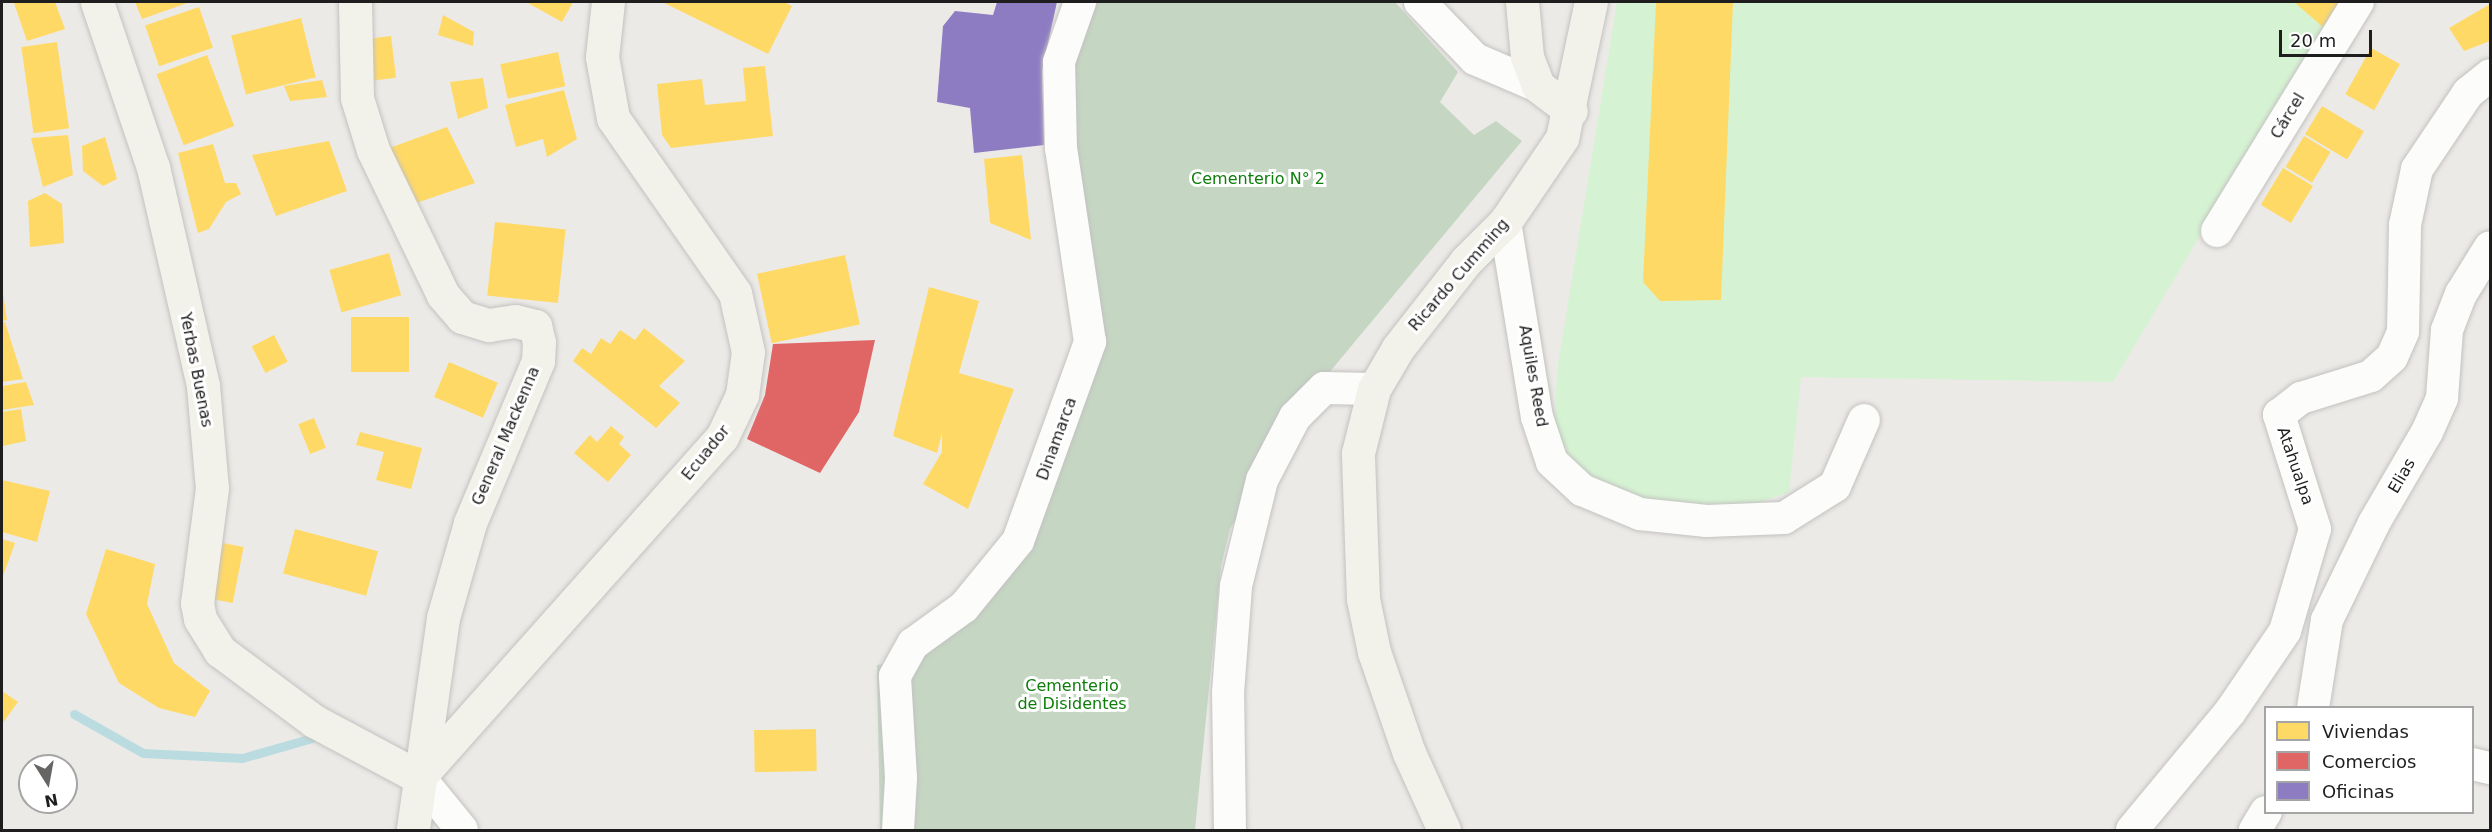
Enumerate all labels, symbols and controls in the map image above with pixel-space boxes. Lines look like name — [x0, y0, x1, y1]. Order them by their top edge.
scale bar — [2282, 18, 2375, 56]
text: 20 m — [2290, 30, 2336, 51]
street label: Cárcel — [2267, 90, 2309, 142]
park label: Cementerio N° 2 — [1191, 169, 1325, 189]
street label: Ricardo Cumming — [1405, 215, 1513, 335]
street label: Yerbas Buenas — [175, 311, 217, 429]
street label: Aquiles Reed — [1515, 323, 1551, 429]
street label: General Mackenna — [468, 364, 544, 508]
street label: Dinamarca — [1033, 395, 1081, 483]
street label: Ecuador — [678, 422, 734, 484]
street label: Atahualpa — [2273, 424, 2317, 508]
street label: Elias — [2384, 455, 2420, 497]
park label: Cementerio de Disidentes — [1017, 676, 1127, 714]
legend — [2264, 706, 2474, 814]
text: Viviendas — [2322, 721, 2409, 742]
text: Comercios — [2322, 751, 2416, 772]
north arrow — [18, 754, 78, 814]
text: Oficinas — [2322, 781, 2394, 802]
text: N — [43, 790, 60, 811]

